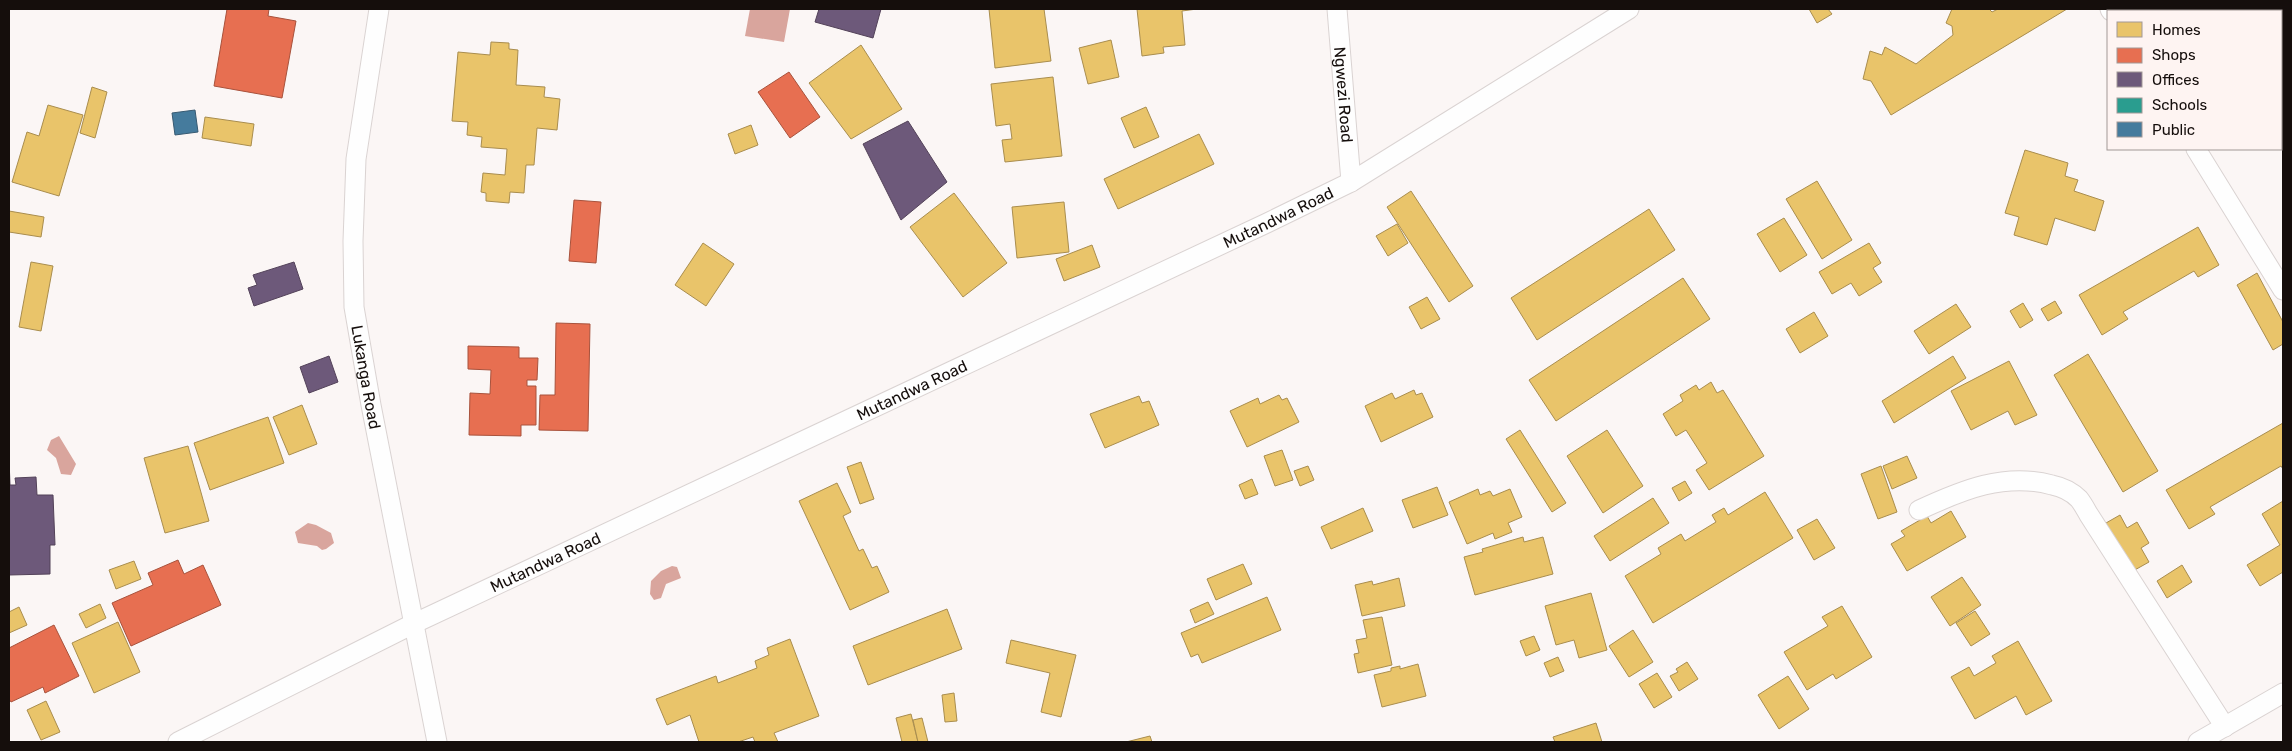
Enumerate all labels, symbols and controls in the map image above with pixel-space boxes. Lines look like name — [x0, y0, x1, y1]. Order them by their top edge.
legend — [2107, 10, 2282, 150]
text: Homes — [2152, 21, 2201, 39]
street label: Ngwezi Road — [1331, 46, 1357, 143]
text: Shops — [2152, 46, 2196, 64]
text: Offices — [2152, 71, 2200, 89]
text: Schools — [2152, 96, 2208, 114]
text: Public — [2152, 121, 2195, 139]
street label: Mutandwa Road — [1220, 183, 1336, 252]
street label: Lukanga Road — [348, 324, 385, 431]
street label: Mutandwa Road — [853, 356, 970, 424]
street label: Mutandwa Road — [487, 528, 604, 596]

